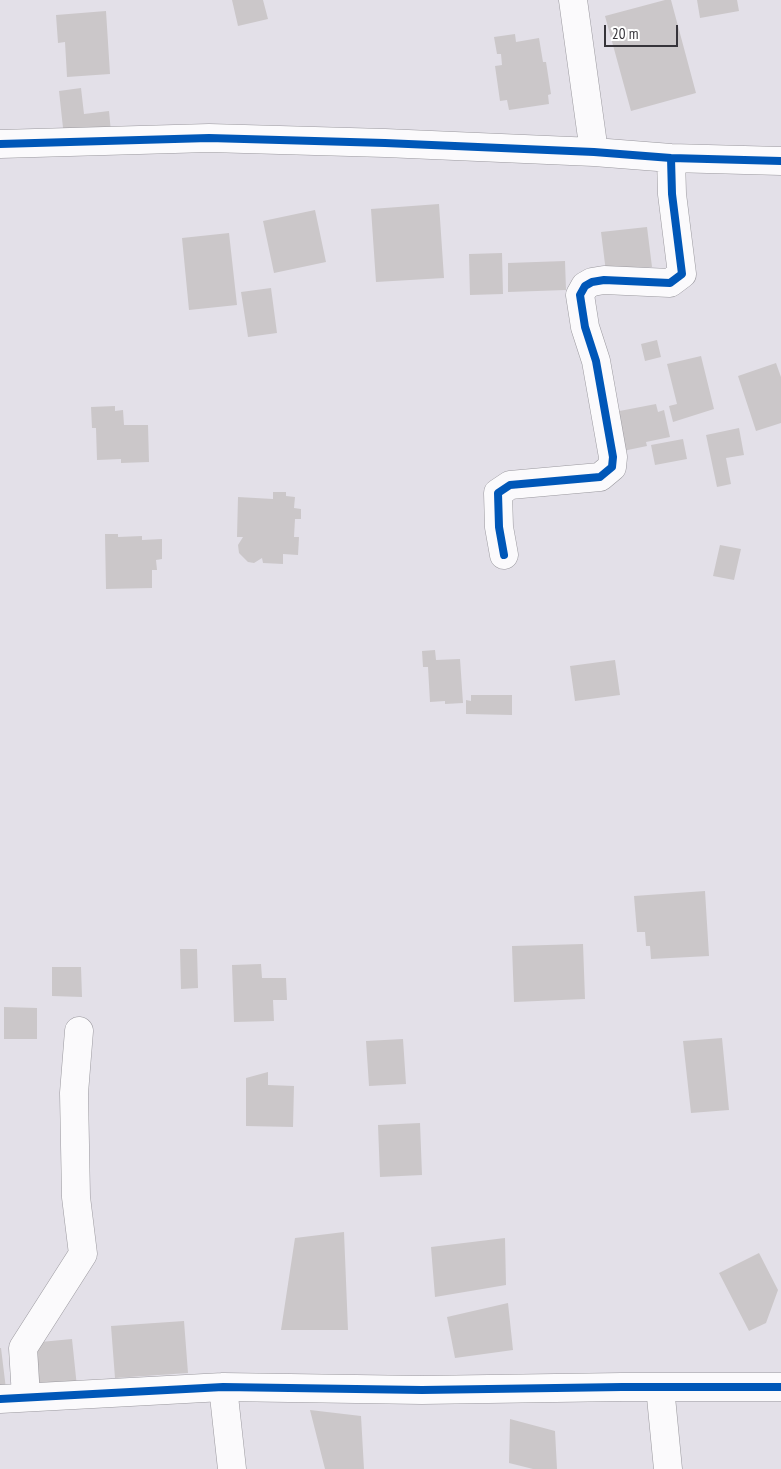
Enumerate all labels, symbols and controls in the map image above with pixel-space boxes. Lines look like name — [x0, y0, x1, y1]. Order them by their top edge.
scale bar — [606, 15, 680, 47]
text: 20 m — [612, 24, 638, 43]

